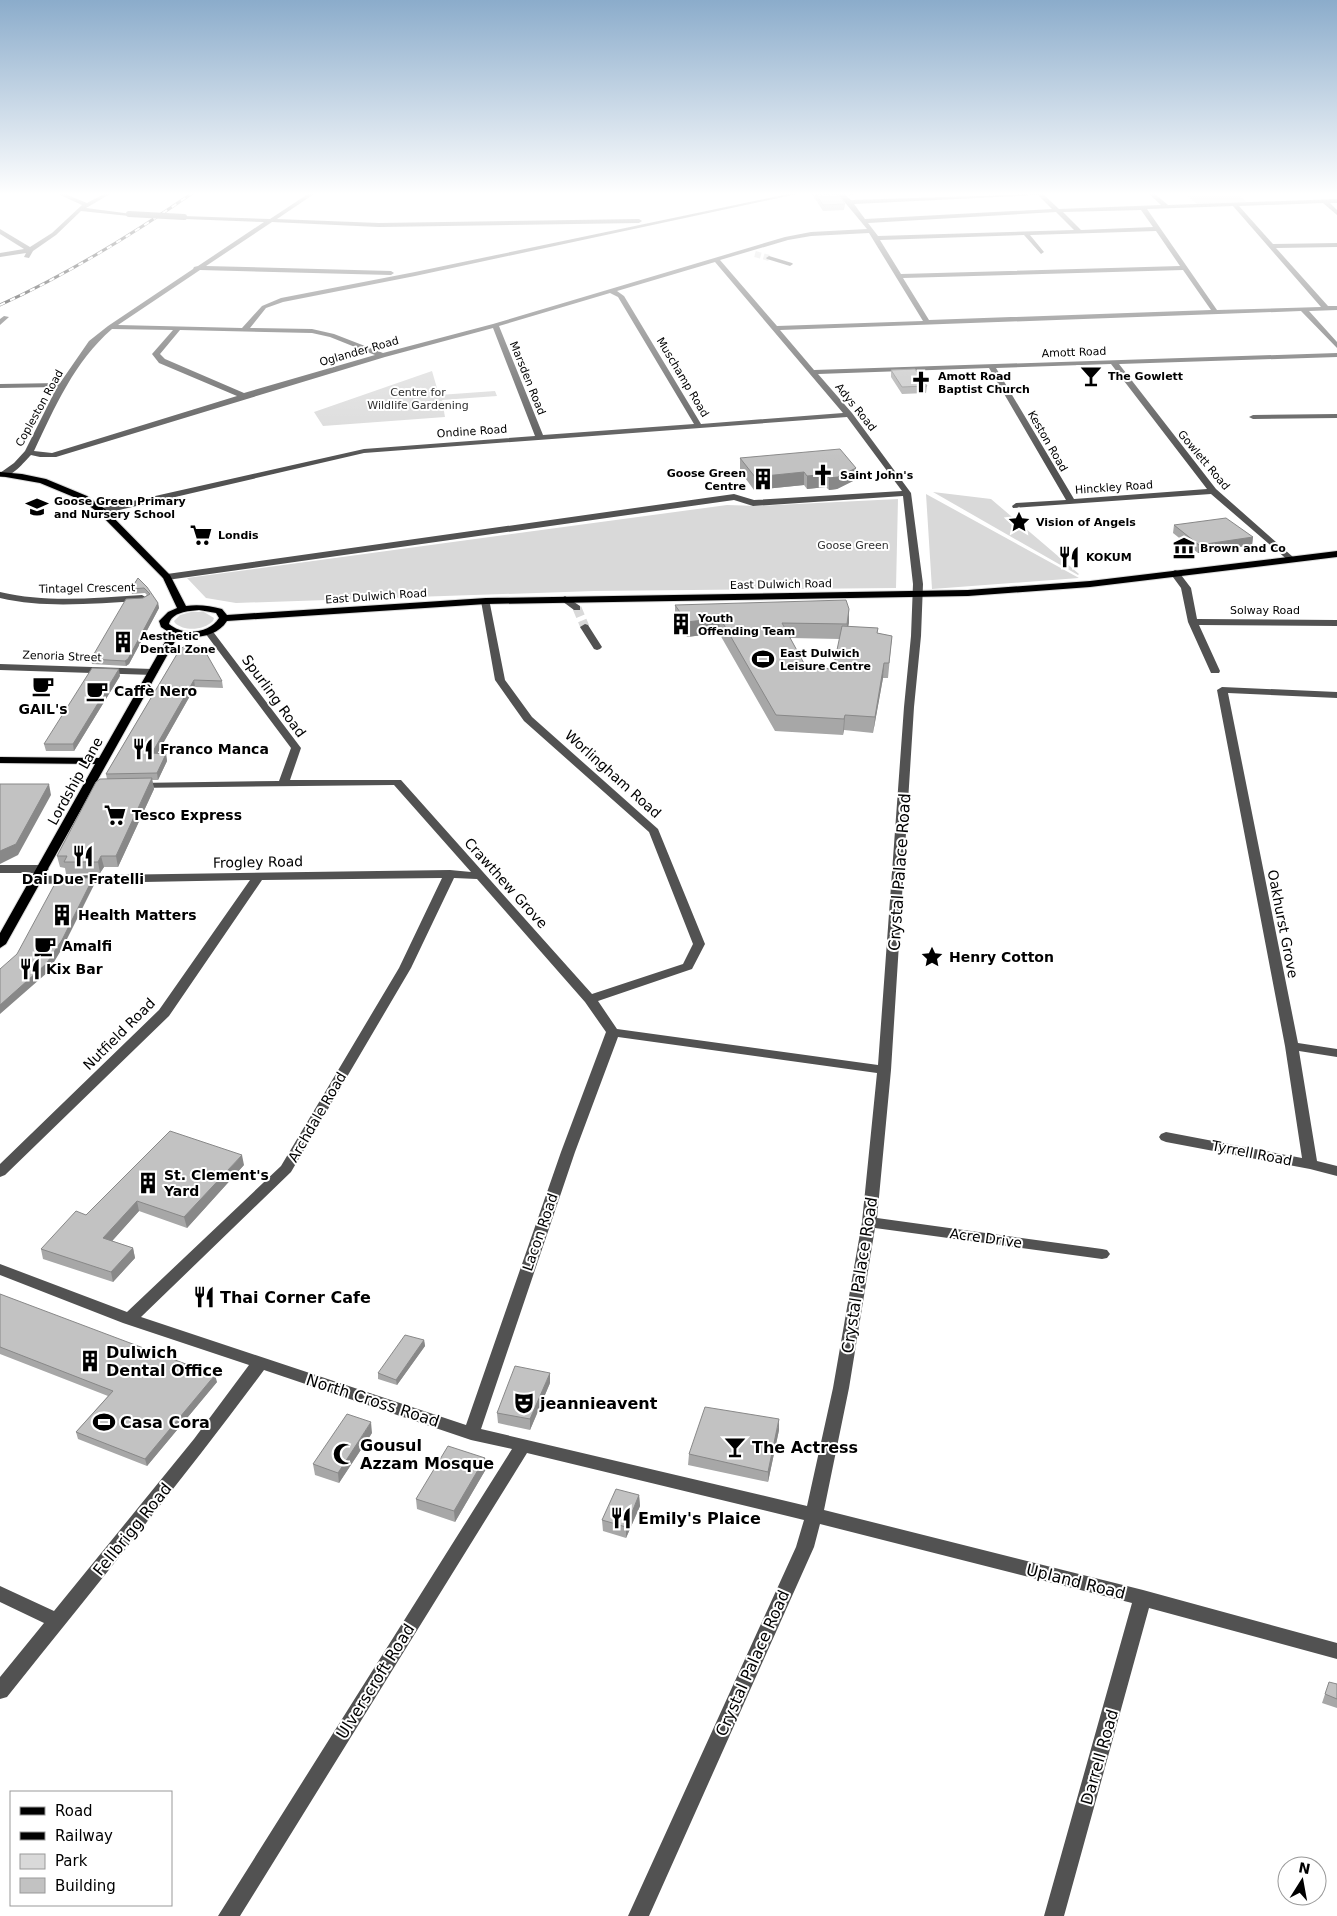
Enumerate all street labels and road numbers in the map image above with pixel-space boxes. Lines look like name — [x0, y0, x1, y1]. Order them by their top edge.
street label: Oglander Road — [318, 334, 400, 369]
street label: Muschamp Road — [654, 335, 712, 419]
street label: Marsden Road — [507, 339, 548, 417]
street label: Amott Road — [1041, 345, 1107, 360]
street label: Copleston Road — [13, 367, 66, 449]
street label: Adys Road — [832, 381, 879, 434]
street label: Keston Road — [1025, 408, 1070, 474]
street label: Ondine Road — [436, 423, 508, 440]
street label: Gowlett Road — [1175, 428, 1232, 493]
street label: Hinckley Road — [1075, 478, 1153, 497]
street label: East Dulwich Road — [730, 577, 832, 592]
street label: Tintagel Crescent — [38, 581, 136, 596]
street label: East Dulwich Road — [325, 586, 427, 607]
street label: Solway Road — [1230, 604, 1300, 617]
street label: Zenoria Street — [22, 649, 102, 664]
street label: Spurling Road — [239, 652, 309, 740]
street label: Worlingham Road — [562, 727, 664, 821]
street label: Lordship Lane — [44, 734, 106, 828]
street label: Crystal Palace Road — [885, 793, 914, 952]
street label: Crawthew Grove — [461, 834, 551, 932]
street label: Frogley Road — [213, 853, 303, 871]
street label: Oakhurst Grove — [1265, 868, 1301, 980]
street label: Nutfield Road — [80, 995, 158, 1073]
street label: Archdale Road — [285, 1069, 349, 1165]
street label: Tyrrell Road — [1209, 1137, 1294, 1169]
street label: Lacon Road — [519, 1191, 561, 1273]
street label: Crystal Palace Road — [838, 1196, 881, 1355]
street label: Acre Drive — [949, 1225, 1023, 1251]
street label: North Cross Road — [304, 1370, 442, 1431]
street label: Fellbrigg Road — [89, 1479, 176, 1580]
street label: Upland Road — [1024, 1560, 1127, 1603]
street label: Crystal Palace Road — [712, 1587, 793, 1739]
street label: Ulverscroft Road — [332, 1620, 418, 1742]
street label: Darrell Road — [1077, 1707, 1122, 1807]

